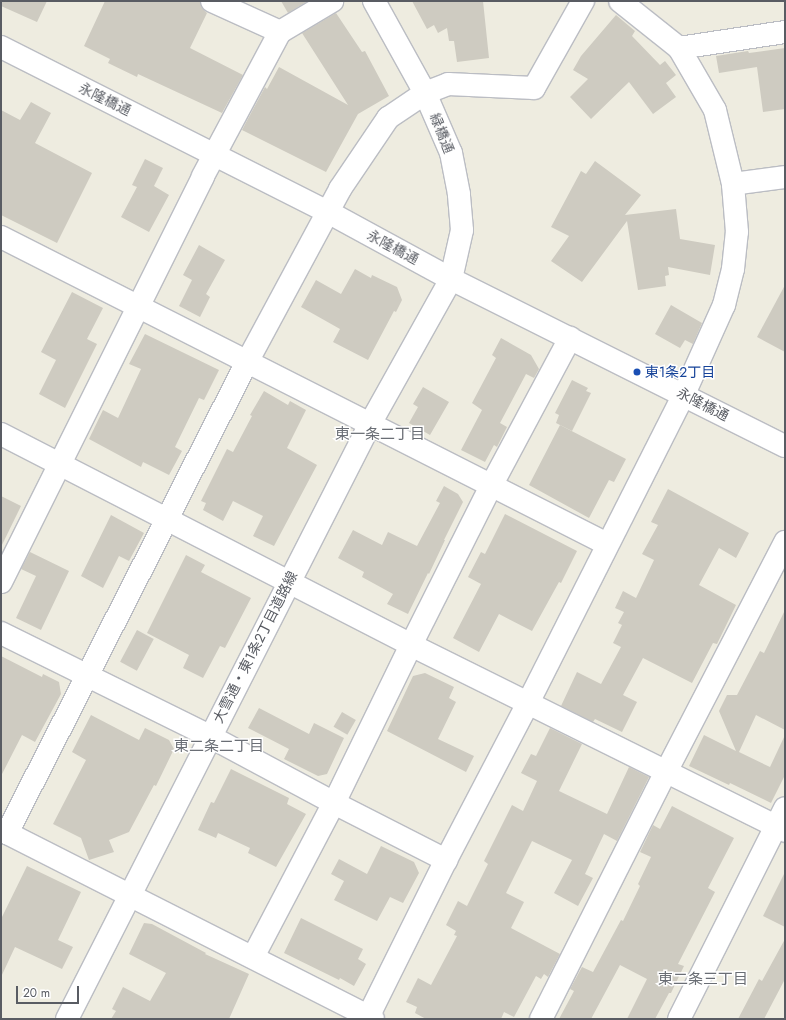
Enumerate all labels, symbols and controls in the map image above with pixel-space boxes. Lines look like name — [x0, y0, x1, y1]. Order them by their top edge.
street label: 永隆橋通 — [76, 79, 134, 119]
street label: 緑橋通 — [426, 110, 458, 156]
street label: 永隆橋通 — [364, 226, 422, 268]
place label: 東1条2丁目 — [645, 364, 715, 380]
marker: 東1条2丁目 — [632, 367, 642, 377]
street label: 永隆橋通 — [674, 384, 732, 424]
district label: 東一条二丁目 — [335, 426, 425, 444]
street label: 大雪通・東1条2丁目道路線 — [209, 568, 301, 726]
district label: 東二条二丁目 — [174, 738, 264, 756]
district label: 東二条三丁目 — [658, 971, 748, 989]
scale bar — [18, 978, 81, 1004]
text: 20 m — [23, 984, 50, 1002]

